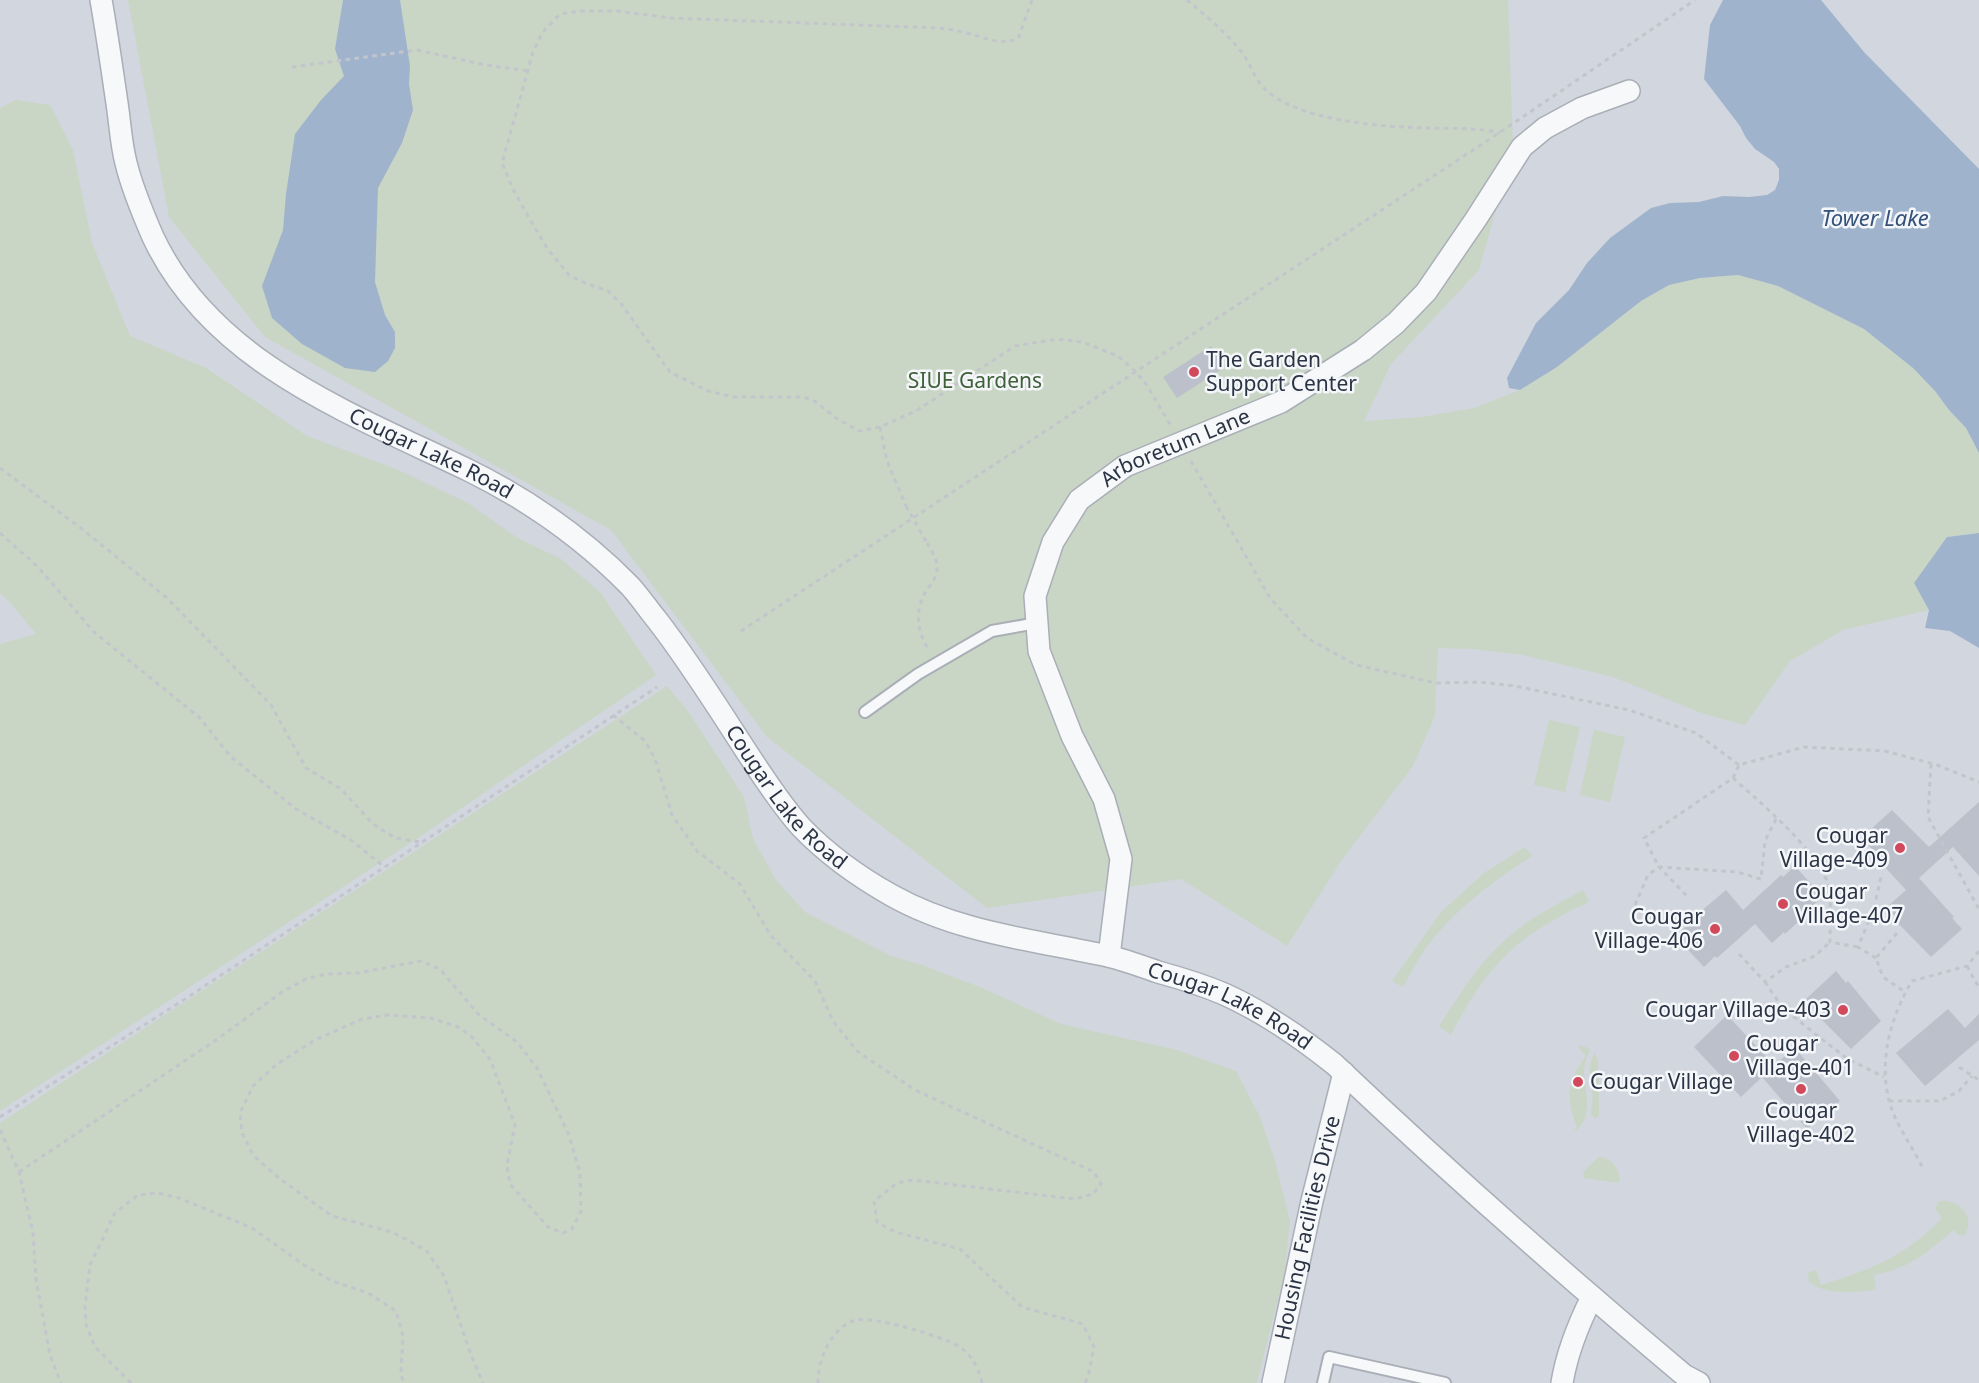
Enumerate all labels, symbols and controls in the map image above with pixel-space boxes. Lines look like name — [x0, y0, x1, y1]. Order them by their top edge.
water label: Tower Lake — [1821, 202, 1929, 232]
place label: The Garden Support Center — [1206, 345, 1357, 397]
marker: The Garden Support Center — [1187, 365, 1201, 379]
park label: SIUE Gardens — [908, 366, 1042, 394]
street label: Cougar Lake Road — [345, 401, 519, 505]
street label: Arboretum Lane — [1094, 401, 1254, 493]
street label: Cougar Lake Road — [720, 719, 853, 875]
place label: Cougar Village-409 — [1780, 821, 1888, 873]
marker: Cougar Village-409 — [1893, 841, 1907, 855]
place label: Cougar Village-407 — [1795, 877, 1903, 929]
marker: Cougar Village-407 — [1776, 897, 1790, 911]
place label: Cougar Village-406 — [1595, 902, 1703, 954]
marker: Cougar Village-406 — [1708, 922, 1722, 936]
street label: Cougar Lake Road — [1144, 954, 1318, 1056]
place label: Cougar Village-403 — [1645, 995, 1831, 1023]
marker: Cougar Village-403 — [1836, 1003, 1850, 1017]
place label: Cougar Village-401 — [1746, 1029, 1854, 1081]
marker: Cougar Village-401 — [1727, 1049, 1741, 1063]
place label: Cougar Village — [1590, 1067, 1733, 1095]
marker: Cougar Village — [1571, 1075, 1585, 1089]
marker: Cougar Village-402 — [1794, 1082, 1808, 1096]
place label: Cougar Village-402 — [1747, 1096, 1855, 1148]
street label: Housing Facilities Drive — [1268, 1112, 1346, 1342]

